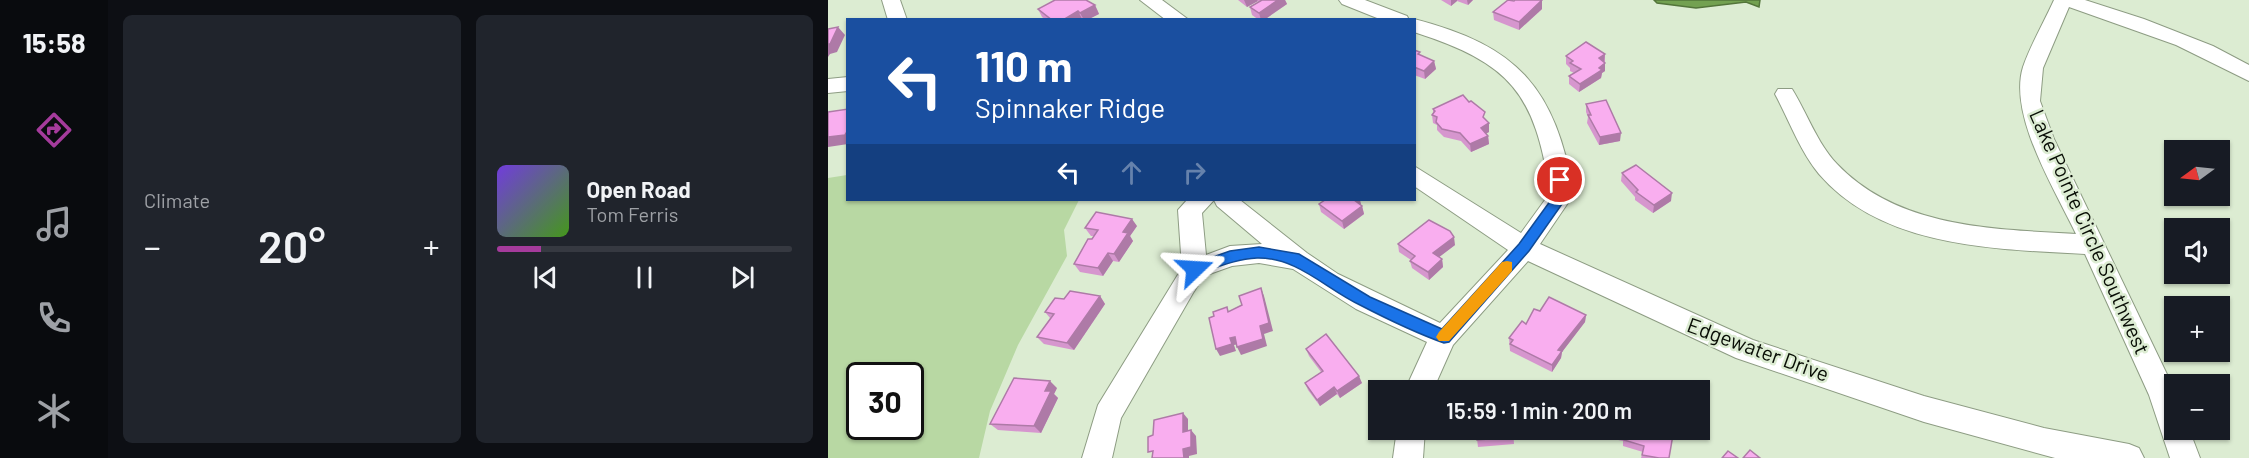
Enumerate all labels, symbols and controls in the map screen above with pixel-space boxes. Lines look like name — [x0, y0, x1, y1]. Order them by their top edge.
text: 15:58 — [22, 26, 86, 58]
text: 110 m — [975, 40, 1072, 90]
icon: left — [876, 42, 954, 120]
text: Spinnaker Ridge — [975, 91, 1165, 123]
street label: Lake Pointe Circle Southwest — [2025, 105, 2156, 358]
icon: directions — [33, 109, 75, 151]
north arrow — [2164, 140, 2230, 206]
map controls — [2164, 140, 2230, 440]
pin — [1534, 154, 1585, 205]
icon: left — [1052, 156, 1085, 189]
icon: ahead — [1115, 156, 1148, 189]
icon: right — [1178, 156, 1211, 189]
icon: arrive — [1543, 163, 1576, 196]
text: Open Road — [587, 176, 691, 202]
text: Climate — [144, 188, 210, 212]
text: Tom Ferris — [587, 202, 678, 226]
icon: music — [33, 203, 75, 245]
text: 20° — [258, 218, 325, 272]
button: sound — [2164, 218, 2230, 284]
text: − — [144, 226, 161, 266]
text: + — [423, 226, 440, 266]
position arrow — [1163, 237, 1227, 301]
icon: previous — [529, 261, 562, 294]
icon: pause — [628, 261, 661, 294]
icon: next — [726, 261, 759, 294]
button: + — [2164, 296, 2230, 362]
icon: phone — [33, 297, 75, 339]
street label: Edgewater Drive — [1684, 311, 1833, 386]
speed limit sign: 30 — [846, 362, 924, 440]
button: − — [2164, 374, 2230, 440]
icon: climate — [33, 390, 75, 432]
text: 15:59 · 1 min · 200 m — [1446, 397, 1632, 423]

